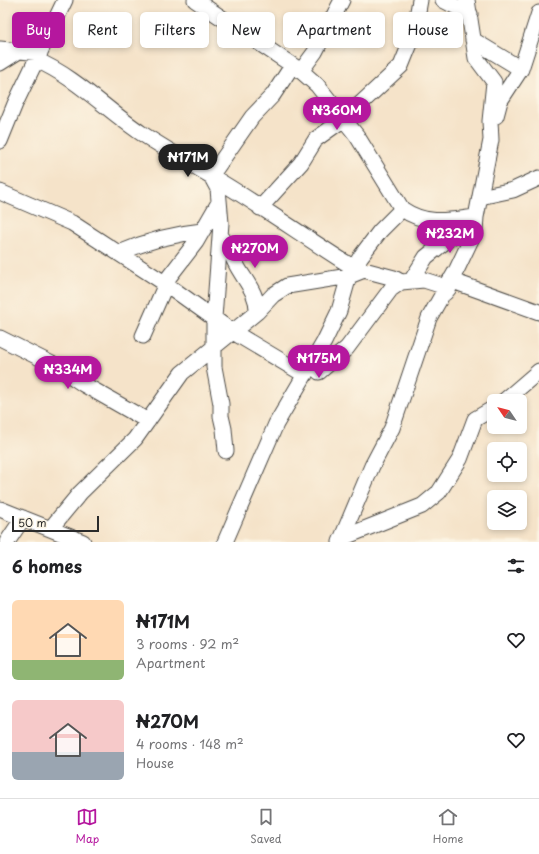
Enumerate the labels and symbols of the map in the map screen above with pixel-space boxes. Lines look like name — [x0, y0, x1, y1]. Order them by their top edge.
pin: ₦360M — [309, 97, 365, 131]
pin: ₦171M — [160, 144, 216, 178]
pin: ₦232M — [422, 220, 478, 254]
pin: ₦270M — [227, 235, 283, 269]
pin: ₦175M — [291, 345, 347, 379]
pin: ₦334M — [40, 356, 96, 390]
north arrow — [487, 394, 527, 434]
scale bar — [12, 514, 99, 533]

